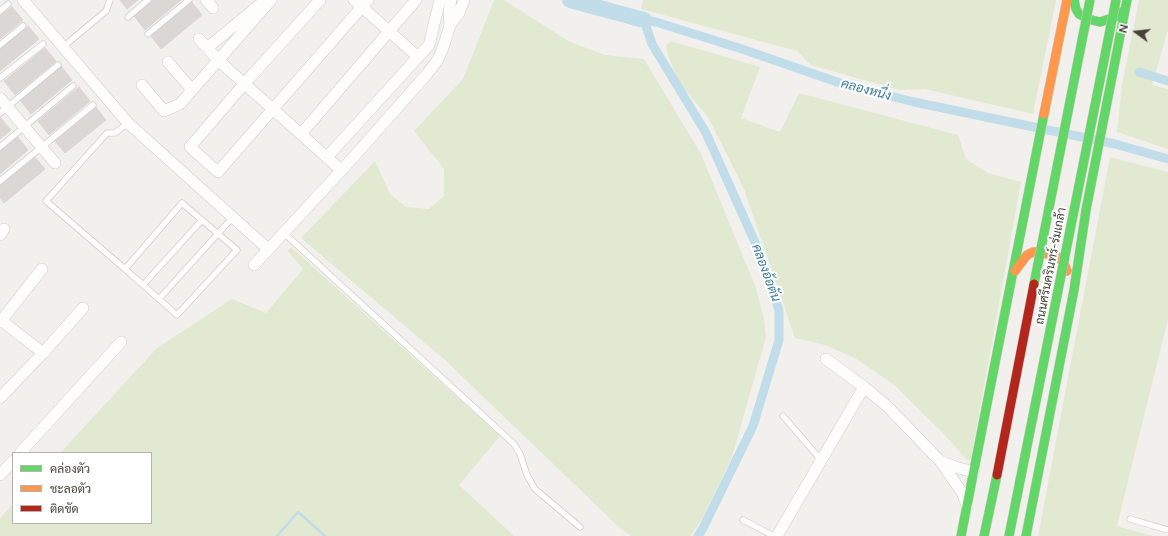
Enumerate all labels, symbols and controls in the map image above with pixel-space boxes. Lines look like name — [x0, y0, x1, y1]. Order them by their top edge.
north arrow — [1116, 12, 1156, 52]
text: N — [1117, 23, 1131, 35]
water label: คลองหนึ่ง — [839, 76, 893, 104]
street label: ถนนศรีนครินทร์-ร่มเกล้า — [1033, 206, 1069, 326]
water label: คลองอ้อตัน — [748, 242, 784, 304]
legend — [12, 452, 152, 524]
text: คล่องตัว — [50, 462, 90, 476]
text: ชะลอตัว — [50, 482, 91, 496]
text: ติดขัด — [50, 502, 79, 516]

